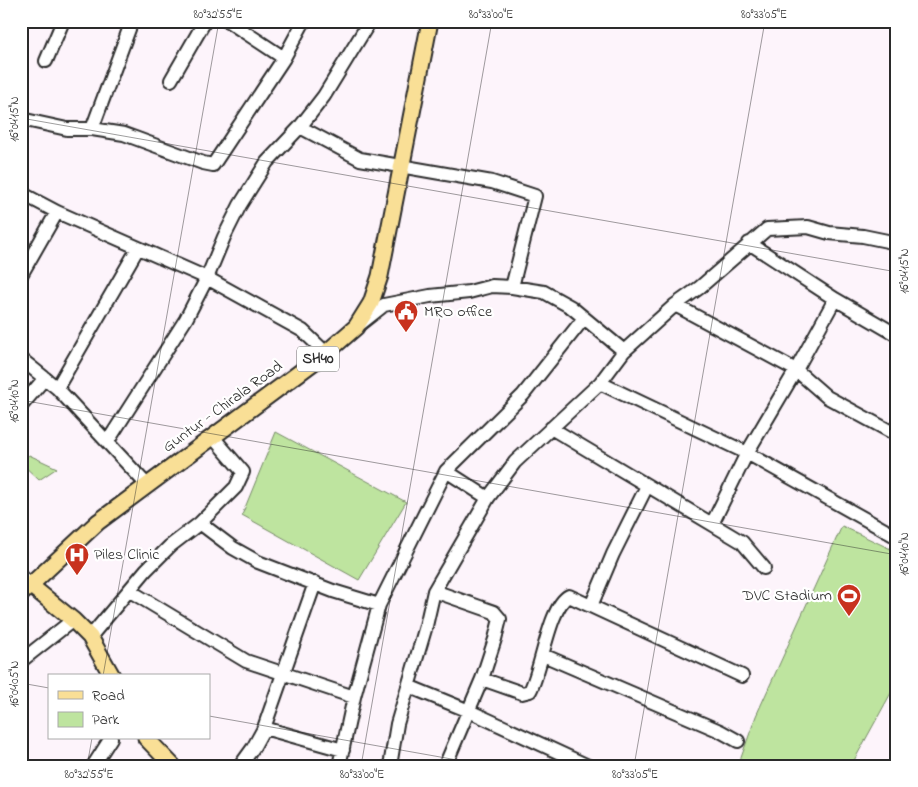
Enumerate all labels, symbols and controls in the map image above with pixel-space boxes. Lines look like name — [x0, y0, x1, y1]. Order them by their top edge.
text: 80°32'55"E — [194, 6, 242, 24]
text: 80°33'00"E — [469, 6, 513, 24]
text: 80°33'05"E — [741, 6, 787, 24]
text: 16°04'15"N — [6, 96, 24, 142]
text: 16°04'15"N — [896, 248, 914, 294]
public building icon: MRO office — [393, 299, 419, 333]
place label: MRO office — [424, 300, 493, 324]
road number: SH40 — [297, 346, 339, 372]
street label: Guntur - Chirala Road — [158, 355, 288, 459]
text: 16°04'10"N — [6, 379, 24, 423]
text: 16°04'10"N — [896, 532, 914, 576]
hospital icon: Piles Clinic — [64, 542, 90, 576]
place label: Piles Clinic — [94, 543, 160, 567]
sports icon: DVC Stadium — [836, 583, 862, 617]
place label: DVC Stadium — [741, 584, 832, 608]
text: 16°04'05"N — [6, 661, 24, 707]
legend — [48, 674, 210, 740]
text: Road — [92, 685, 125, 707]
text: Park — [92, 709, 120, 731]
text: 80°32'55"E — [65, 766, 113, 784]
text: 80°33'00"E — [340, 766, 384, 784]
text: 80°33'05"E — [612, 766, 658, 784]

